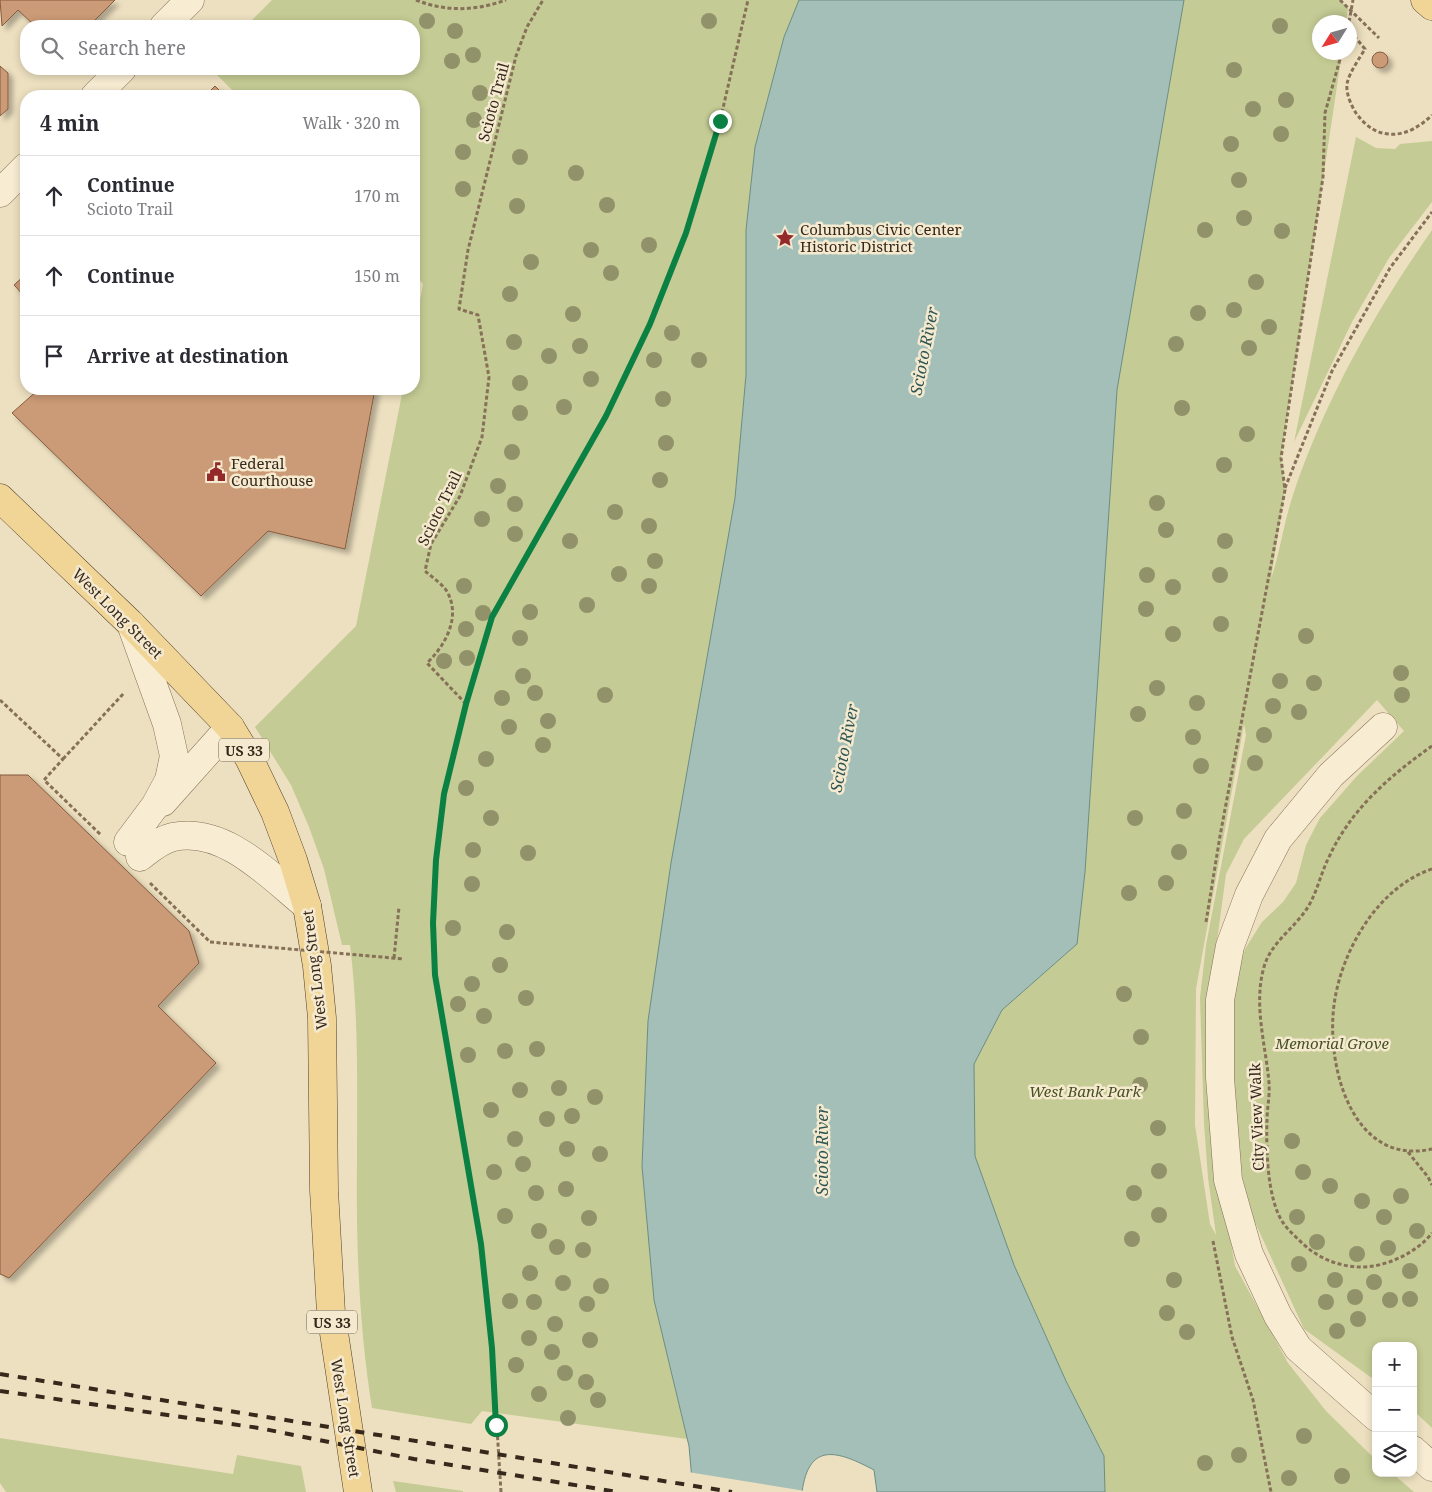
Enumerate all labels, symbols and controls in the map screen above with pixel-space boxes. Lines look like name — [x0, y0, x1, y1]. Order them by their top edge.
north arrow — [1312, 15, 1357, 60]
search box — [20, 20, 420, 75]
icon: search — [38, 34, 66, 62]
text: Search here — [78, 35, 186, 61]
street label: Scioto Trail — [473, 60, 513, 144]
text: 4 min — [40, 109, 99, 137]
route end — [709, 110, 732, 133]
text: Walk · 320 m — [303, 112, 400, 134]
text: Continue — [87, 172, 175, 198]
icon: ahead — [40, 182, 68, 210]
text: 170 m — [354, 185, 400, 207]
text: Scioto Trail — [87, 198, 173, 220]
place label: Columbus Civic Center Historic District — [800, 219, 962, 256]
place icon: Columbus Civic Center Historic District — [774, 227, 796, 249]
icon: ahead — [40, 262, 68, 290]
text: Continue — [87, 263, 175, 289]
text: 150 m — [354, 265, 400, 287]
water label: Scioto River — [905, 305, 943, 397]
icon: arrive — [40, 342, 68, 370]
text: Arrive at destination — [87, 343, 289, 369]
place label: Federal Courthouse — [231, 453, 313, 490]
public building icon: Federal Courthouse — [205, 461, 227, 483]
street label: Scioto Trail — [412, 467, 466, 549]
street label: West Long Street — [68, 563, 168, 663]
water label: Scioto River — [825, 702, 863, 794]
road number: US 33 — [219, 738, 269, 762]
street label: West Long Street — [297, 909, 331, 1031]
park label: Memorial Grove — [1274, 1033, 1389, 1053]
street label: City View Walk — [1244, 1062, 1268, 1171]
park label: West Bank Park — [1029, 1081, 1141, 1101]
water label: Scioto River — [811, 1106, 833, 1196]
road number: US 33 — [307, 1310, 357, 1334]
map controls — [1372, 1342, 1417, 1477]
button: + — [1372, 1342, 1417, 1387]
street label: West Long Street — [327, 1357, 365, 1479]
button: − — [1372, 1387, 1417, 1432]
route start — [485, 1414, 508, 1437]
button: layers — [1372, 1432, 1417, 1477]

